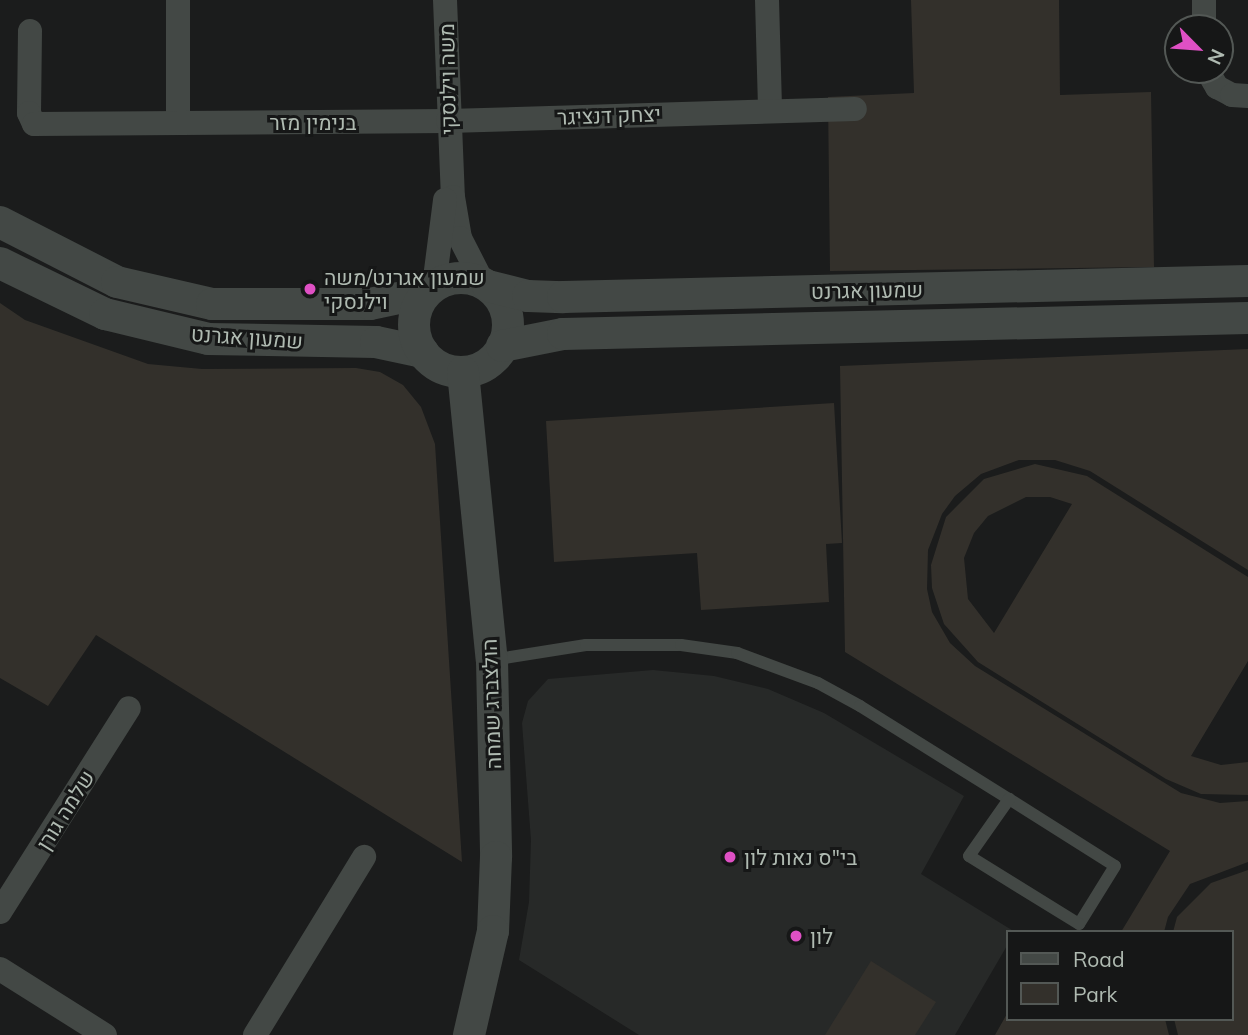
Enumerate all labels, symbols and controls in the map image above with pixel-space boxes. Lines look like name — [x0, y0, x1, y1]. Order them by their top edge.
north arrow — [1164, 14, 1234, 84]
street label: משה וילנסקי — [433, 23, 461, 135]
text: N — [1202, 45, 1230, 69]
street label: יצחק דנציגר — [557, 101, 661, 129]
street label: בנימין מזר — [269, 109, 357, 135]
place label: שמעון אגרנט/משה וילנסקי — [324, 264, 485, 314]
street label: שמעון אגרנט — [811, 276, 923, 304]
marker: שמעון אגרנט/משה וילנסקי — [302, 281, 318, 297]
street label: שמעון אגרנט — [190, 321, 304, 353]
street label: הולצברג שמחה — [476, 638, 506, 770]
street label: שלמה גורן — [31, 765, 99, 855]
place label: בי"ס נאות לון — [744, 844, 857, 870]
marker: בי"ס נאות לון — [722, 849, 738, 865]
place label: לון — [810, 923, 833, 949]
marker: לון — [788, 928, 804, 944]
legend — [1006, 930, 1234, 1021]
text: Road — [1073, 946, 1124, 972]
text: Park — [1073, 981, 1117, 1007]

